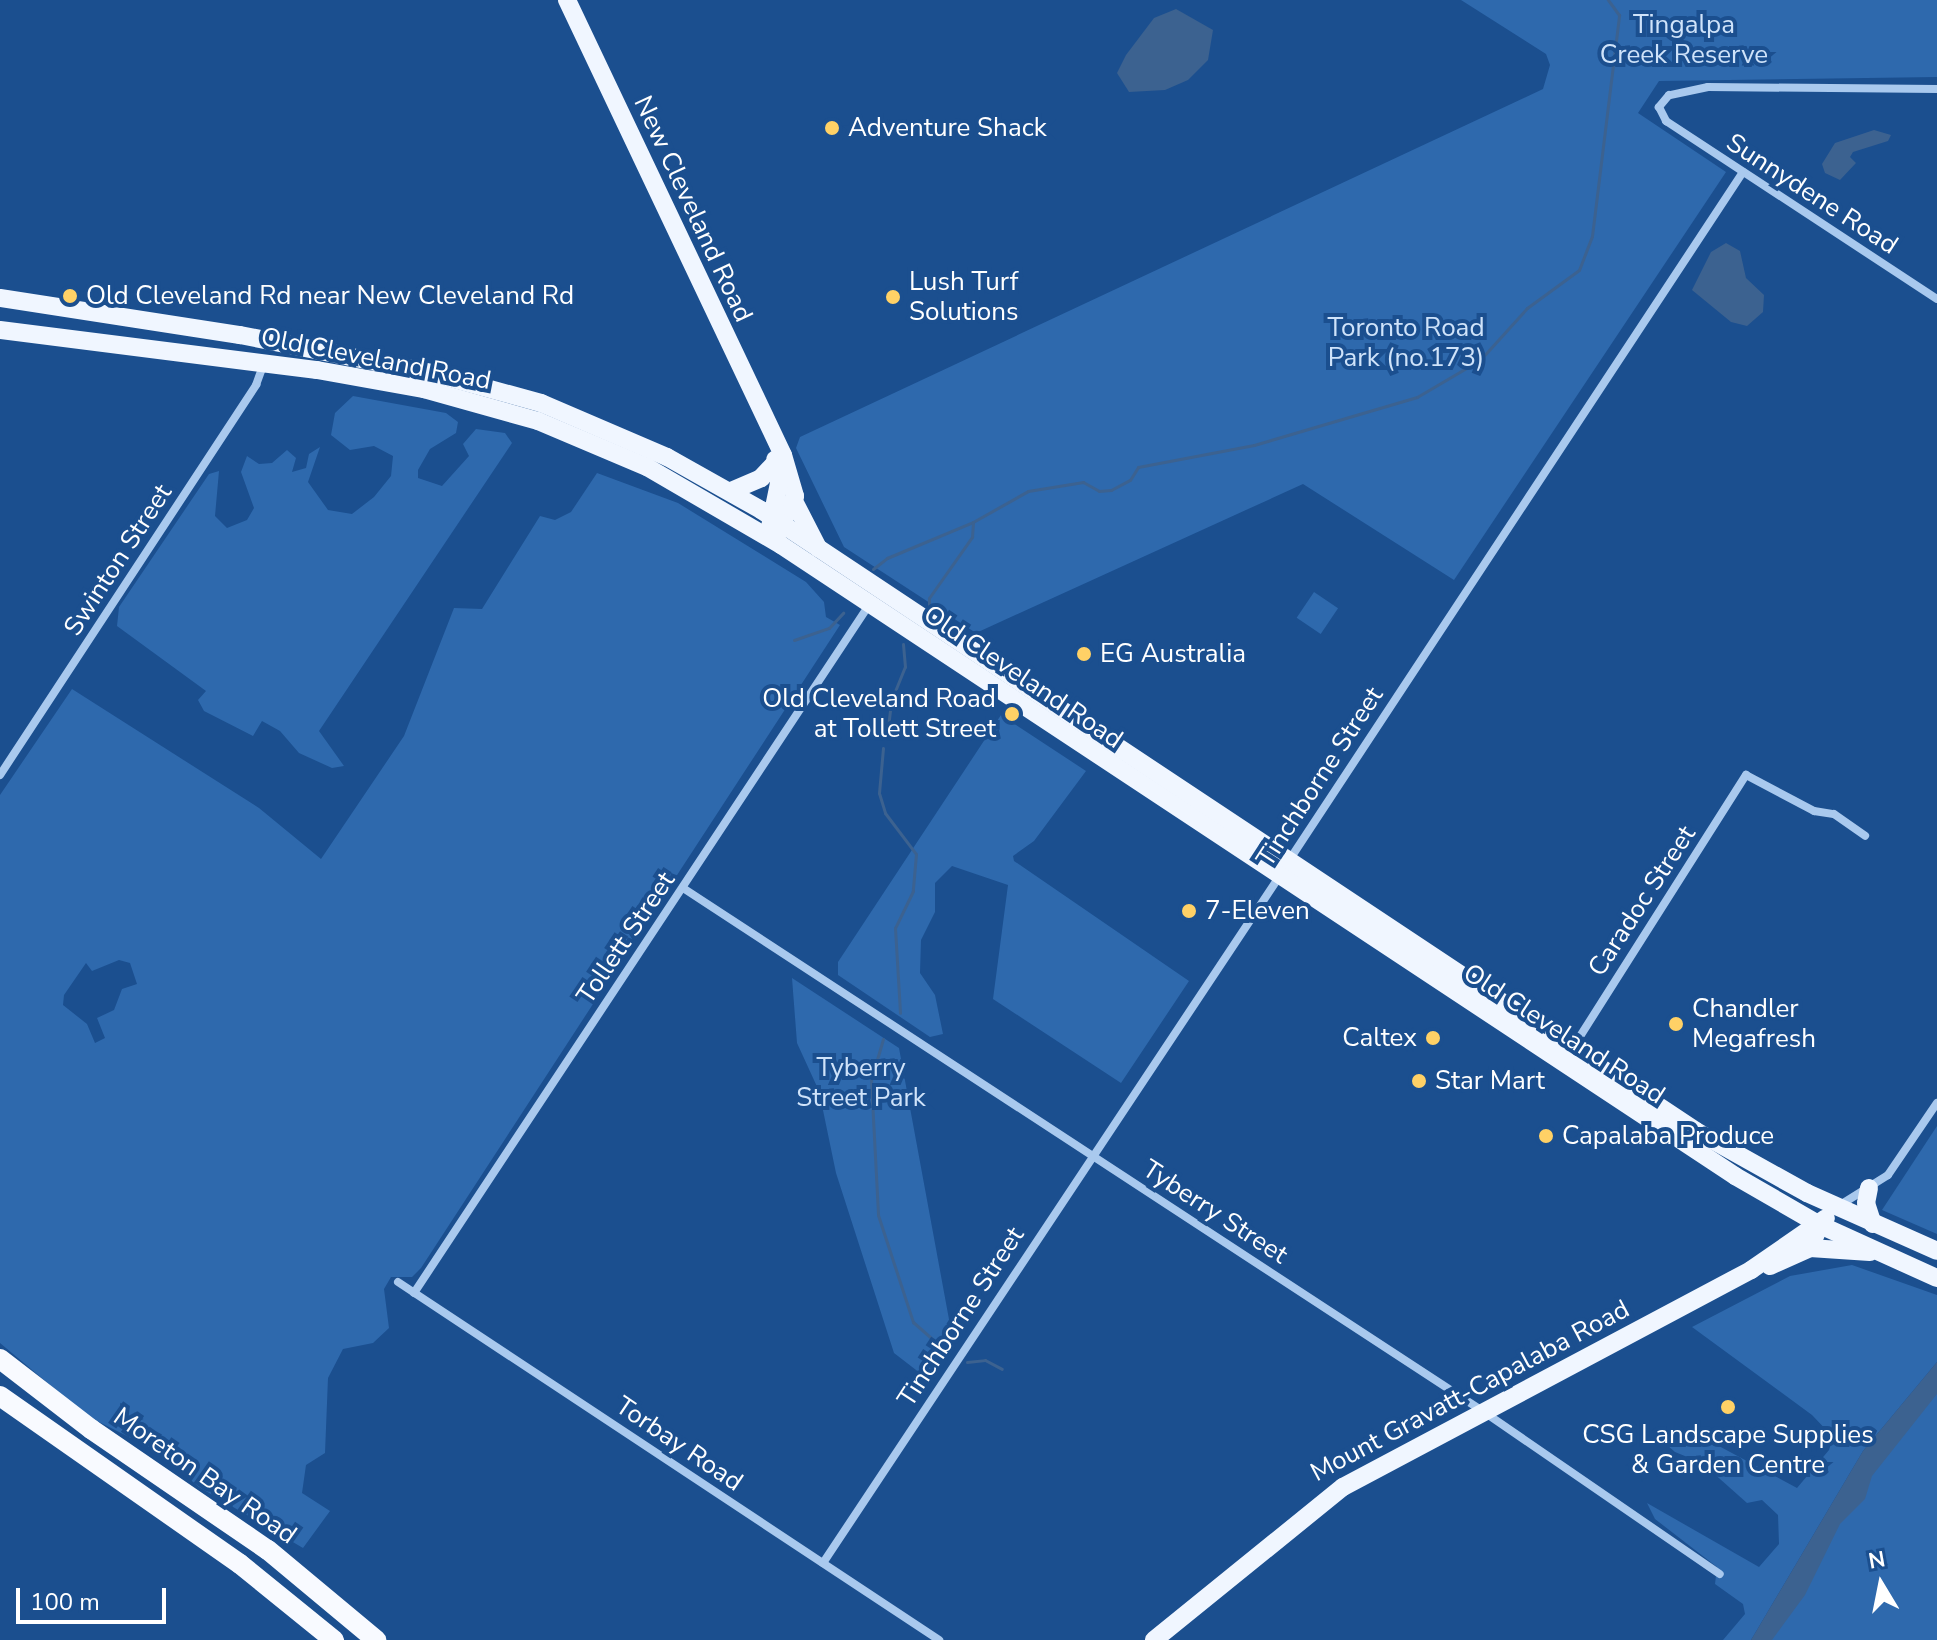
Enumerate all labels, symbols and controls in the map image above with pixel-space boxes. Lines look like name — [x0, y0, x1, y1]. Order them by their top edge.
park label: Tingalpa Creek Reserve — [1600, 9, 1768, 70]
street label: New Cleveland Road — [627, 91, 759, 327]
place label: Adventure Shack — [848, 112, 1047, 144]
marker: Adventure Shack — [823, 119, 841, 137]
street label: Sunnydene Road — [1721, 127, 1903, 261]
place label: Lush Turf Solutions — [909, 266, 1019, 328]
place label: Old Cleveland Rd near New Cleveland Rd — [86, 280, 574, 312]
marker: Old Cleveland Rd near New Cleveland Rd — [61, 287, 79, 305]
marker: Lush Turf Solutions — [884, 288, 902, 306]
park label: Toronto Road Park (no.173) — [1327, 312, 1485, 374]
street label: Old Cleveland Road — [258, 321, 494, 397]
street label: Swinton Street — [57, 478, 179, 642]
street label: Old Cleveland Road — [917, 599, 1129, 755]
place label: EG Australia — [1100, 638, 1246, 670]
marker: EG Australia — [1075, 645, 1093, 663]
street label: Tinchborne Street — [1250, 681, 1390, 873]
place label: Old Cleveland Road at Tollett Street — [762, 683, 996, 744]
marker: Old Cleveland Road at Tollett Street — [1003, 705, 1021, 723]
street label: Caradoc Street — [1582, 820, 1702, 982]
street label: Tollett Street — [570, 866, 682, 1010]
place label: 7-Eleven — [1205, 895, 1310, 927]
marker: 7-Eleven — [1180, 902, 1198, 920]
street label: Old Cleveland Road — [1458, 957, 1670, 1111]
place label: Chandler Megafresh — [1692, 993, 1816, 1054]
marker: Chandler Megafresh — [1667, 1015, 1685, 1033]
place label: Caltex — [1342, 1022, 1417, 1054]
marker: Caltex — [1424, 1029, 1442, 1047]
park label: Tyberry Street Park — [796, 1052, 926, 1114]
place label: Star Mart — [1435, 1065, 1545, 1097]
marker: Star Mart — [1410, 1072, 1428, 1090]
place label: Capalaba Produce — [1562, 1120, 1774, 1152]
marker: Capalaba Produce — [1537, 1127, 1555, 1145]
street label: Tyberry Street — [1137, 1154, 1293, 1270]
street label: Tinchborne Street — [891, 1221, 1031, 1413]
street label: Mount Gravatt-Capalaba Road — [1305, 1294, 1635, 1488]
street label: Torbay Road — [609, 1390, 749, 1498]
marker: CSG Landscape Supplies & Garden Centre — [1719, 1398, 1737, 1416]
street label: Moreton Bay Road — [107, 1401, 303, 1551]
place label: CSG Landscape Supplies & Garden Centre — [1582, 1419, 1874, 1480]
north arrow — [1841, 1544, 1921, 1624]
text: N — [1866, 1544, 1888, 1577]
scale bar — [20, 1572, 170, 1622]
text: 100 m — [30, 1586, 100, 1618]

